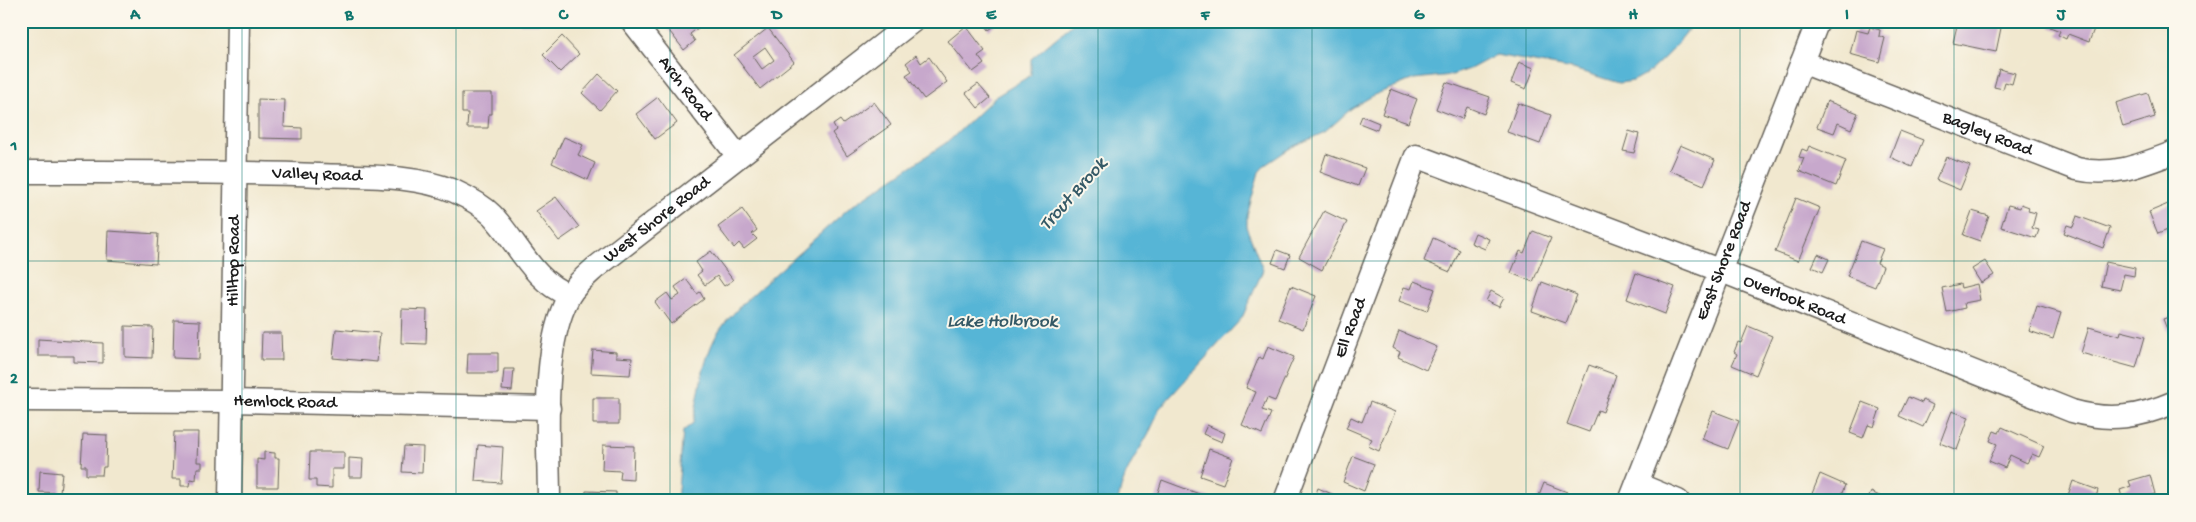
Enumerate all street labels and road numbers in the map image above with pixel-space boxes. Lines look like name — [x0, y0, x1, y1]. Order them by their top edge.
street label: Arch Road — [653, 52, 718, 126]
street label: Bagley Road — [1938, 107, 2037, 162]
street label: Valley Road — [271, 163, 364, 187]
street label: West Shore Road — [599, 171, 716, 268]
street label: East Shore Road — [1691, 197, 1757, 323]
street label: Hilltop Road — [223, 214, 245, 307]
street label: Overlook Road — [1740, 270, 1850, 331]
street label: Ell Road — [1330, 294, 1372, 361]
street label: Hemlock Road — [233, 391, 338, 414]

